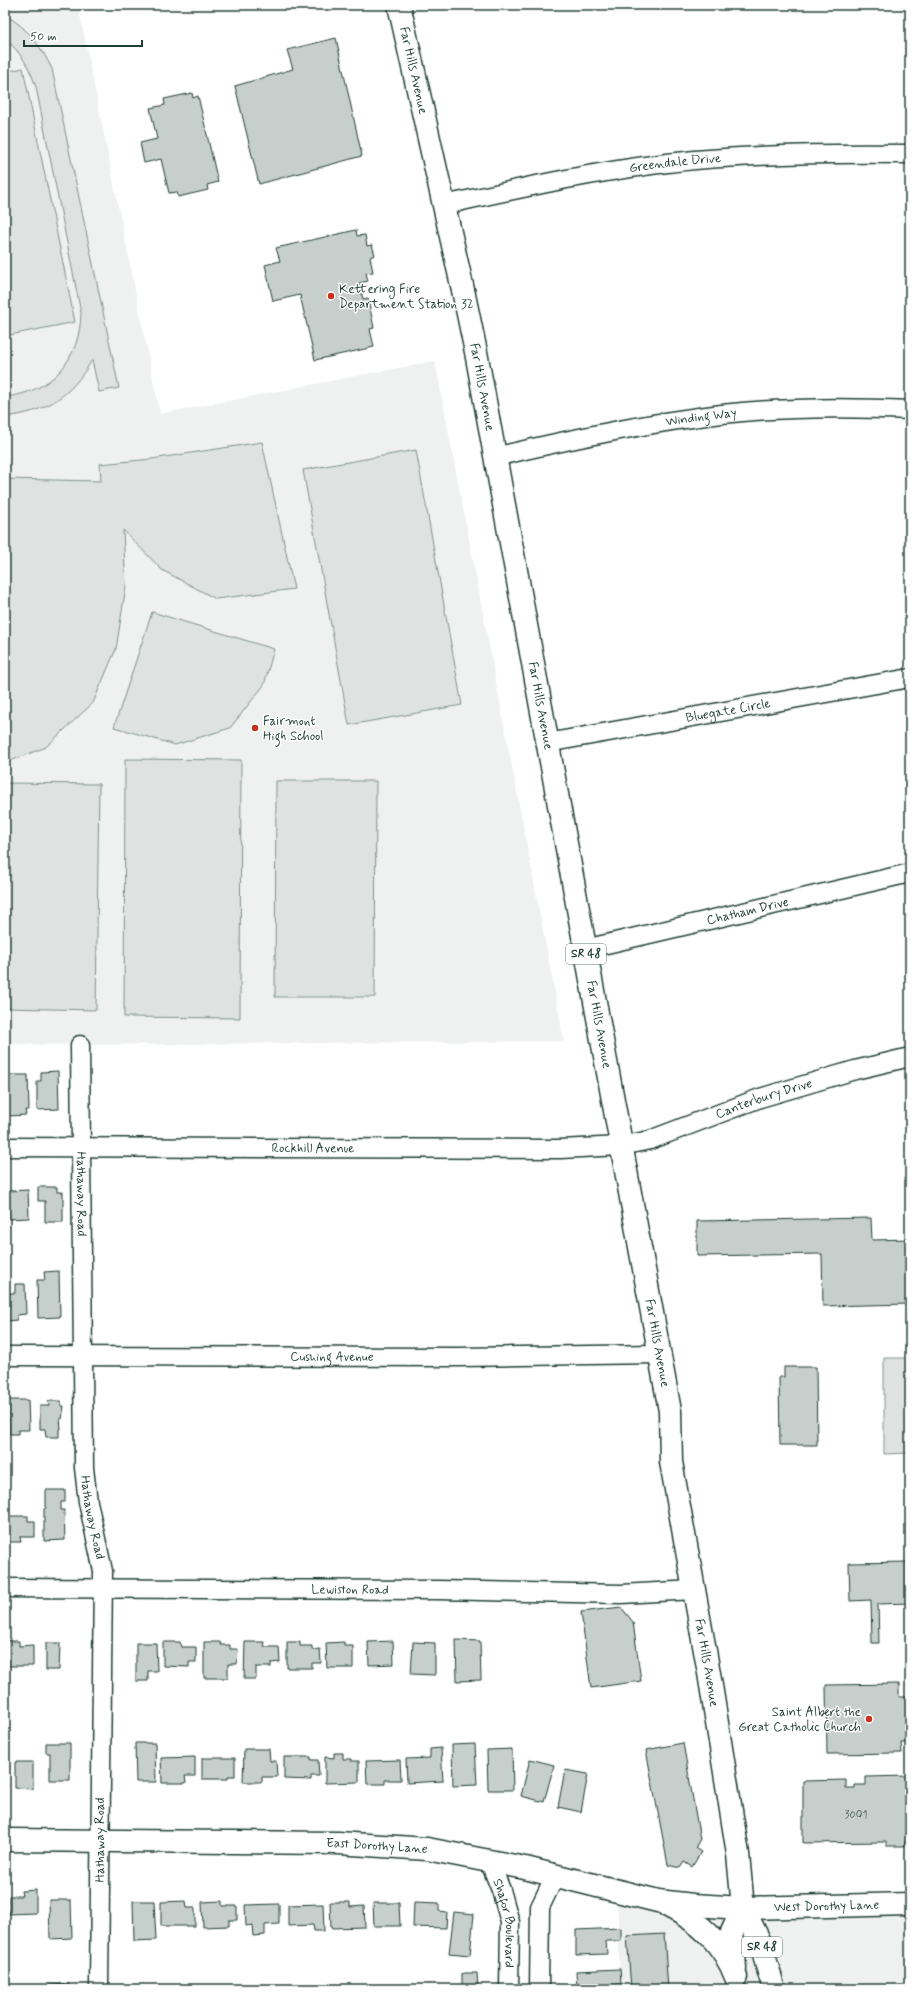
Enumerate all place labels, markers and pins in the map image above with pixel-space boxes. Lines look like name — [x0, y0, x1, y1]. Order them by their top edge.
place label: Kettering Fire Department Station 32 — [339, 281, 474, 313]
marker: Kettering Fire Department Station 32 — [326, 291, 336, 301]
place label: Fairmont High School — [263, 713, 324, 747]
marker: Fairmont High School — [250, 723, 260, 733]
place label: Saint Albert the Great Catholic Church — [738, 1704, 861, 1736]
marker: Saint Albert the Great Catholic Church — [864, 1714, 874, 1724]

